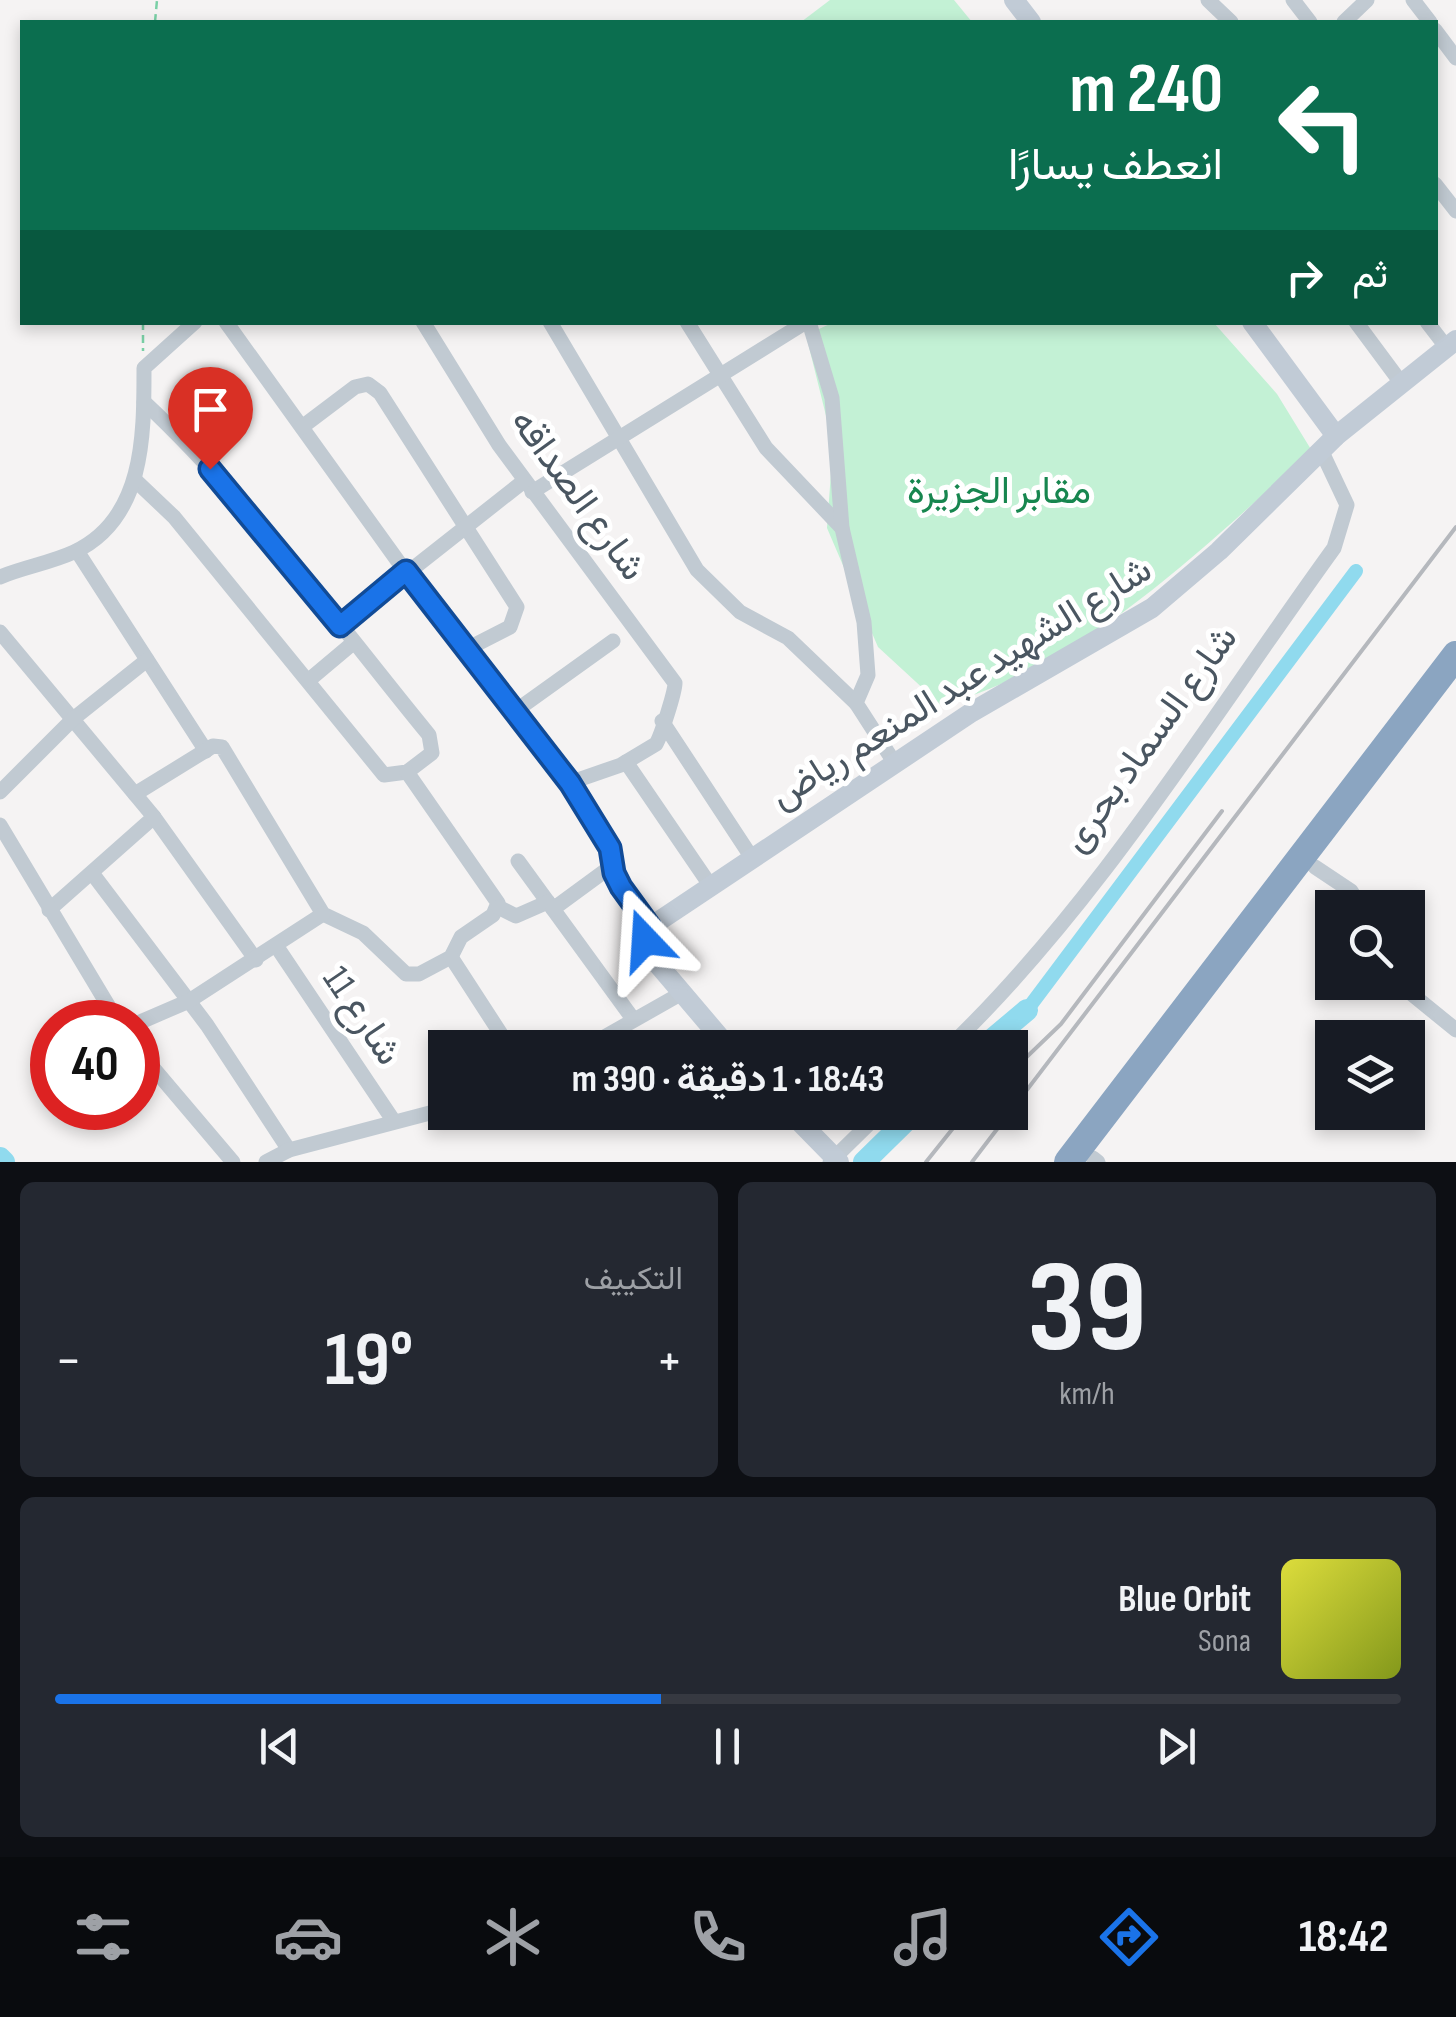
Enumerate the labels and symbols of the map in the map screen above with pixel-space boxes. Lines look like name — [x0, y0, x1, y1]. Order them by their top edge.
pin — [168, 367, 253, 470]
street label: شارع الصداقه — [499, 400, 655, 591]
park label: مقابر الجزيرة — [907, 469, 1091, 514]
street label: شارع الشهيد عبد المنعم رياض — [762, 547, 1161, 821]
street label: شارع السماد بحرى — [1053, 617, 1249, 862]
position arrow — [593, 888, 697, 992]
street label: شارع 11 — [311, 958, 411, 1075]
speed limit sign: 40 — [30, 1000, 160, 1130]

